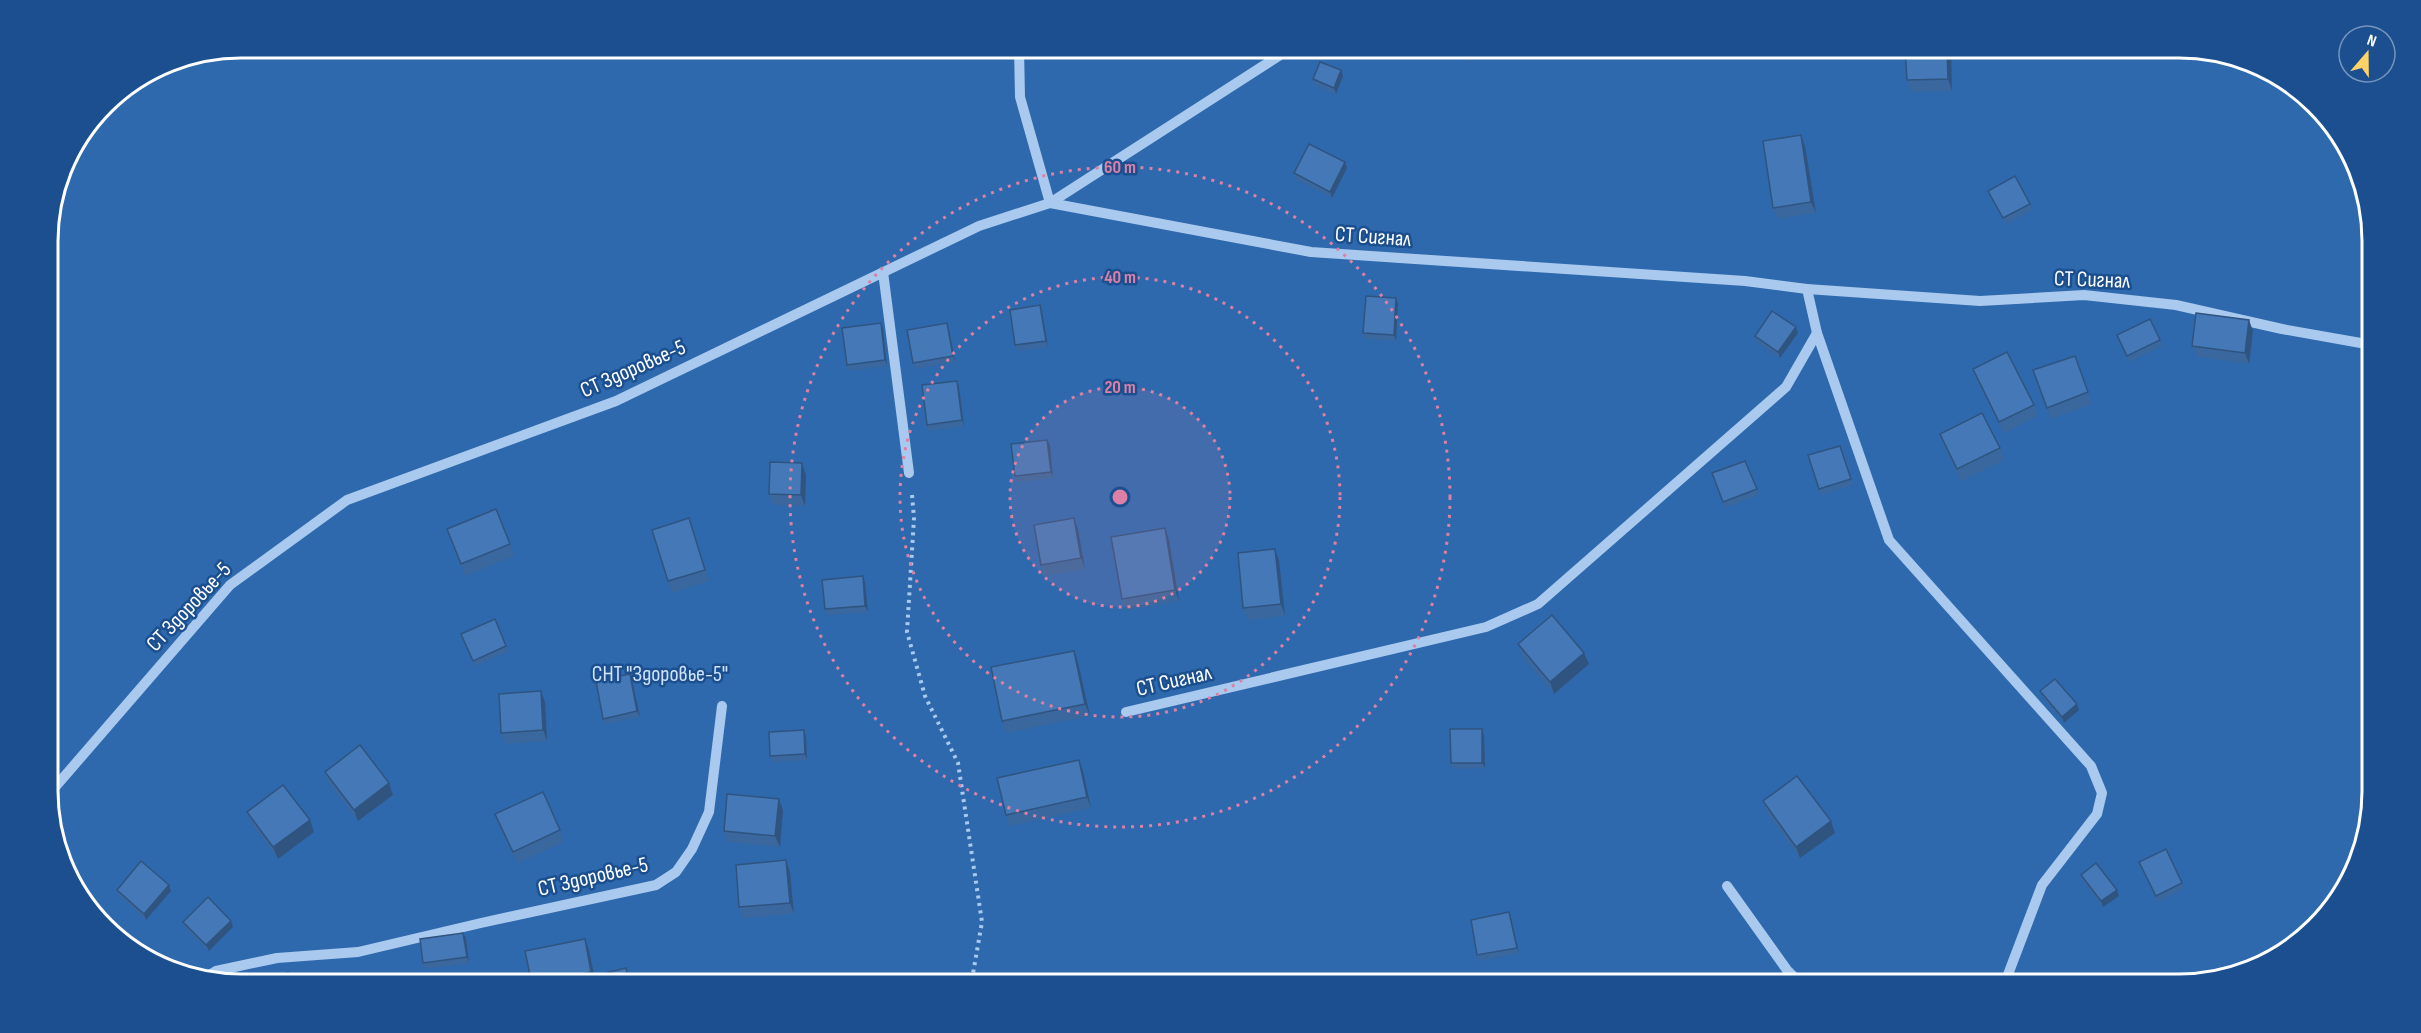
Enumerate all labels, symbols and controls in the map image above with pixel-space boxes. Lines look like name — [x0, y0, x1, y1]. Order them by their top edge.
north arrow — [2337, 24, 2397, 84]
text: N — [2364, 31, 2379, 52]
text: 60 m — [1104, 157, 1136, 178]
street label: СТ Сигнал — [1334, 221, 1412, 253]
street label: СТ Сигнал — [2053, 265, 2131, 295]
text: 40 m — [1104, 267, 1136, 288]
street label: СТ Здоровье-5 — [576, 334, 690, 404]
text: 20 m — [1104, 377, 1136, 398]
centre of rings — [1110, 487, 1130, 507]
street label: СТ Здоровье-5 — [141, 557, 237, 657]
street label: СТ Сигнал — [1134, 659, 1214, 703]
park label: СНТ "Здоровье-5" — [592, 661, 728, 688]
street label: СТ Здоровье-5 — [535, 851, 651, 903]

